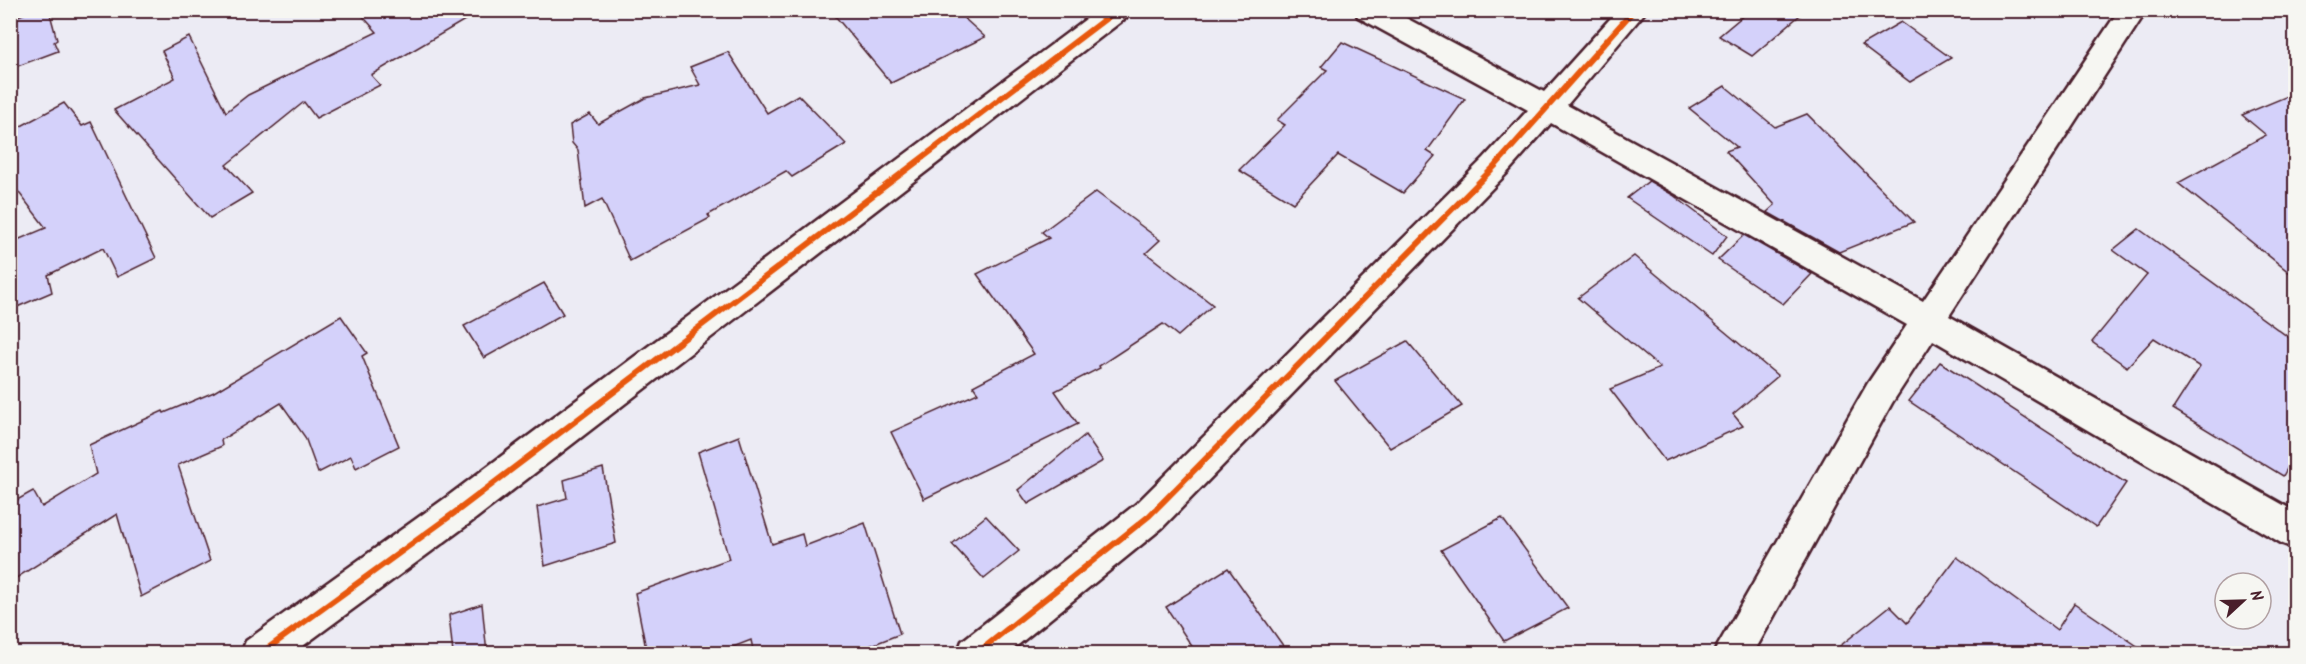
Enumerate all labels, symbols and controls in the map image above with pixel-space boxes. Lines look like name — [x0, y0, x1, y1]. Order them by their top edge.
north arrow — [2213, 571, 2273, 631]
text: N — [2242, 587, 2269, 605]

